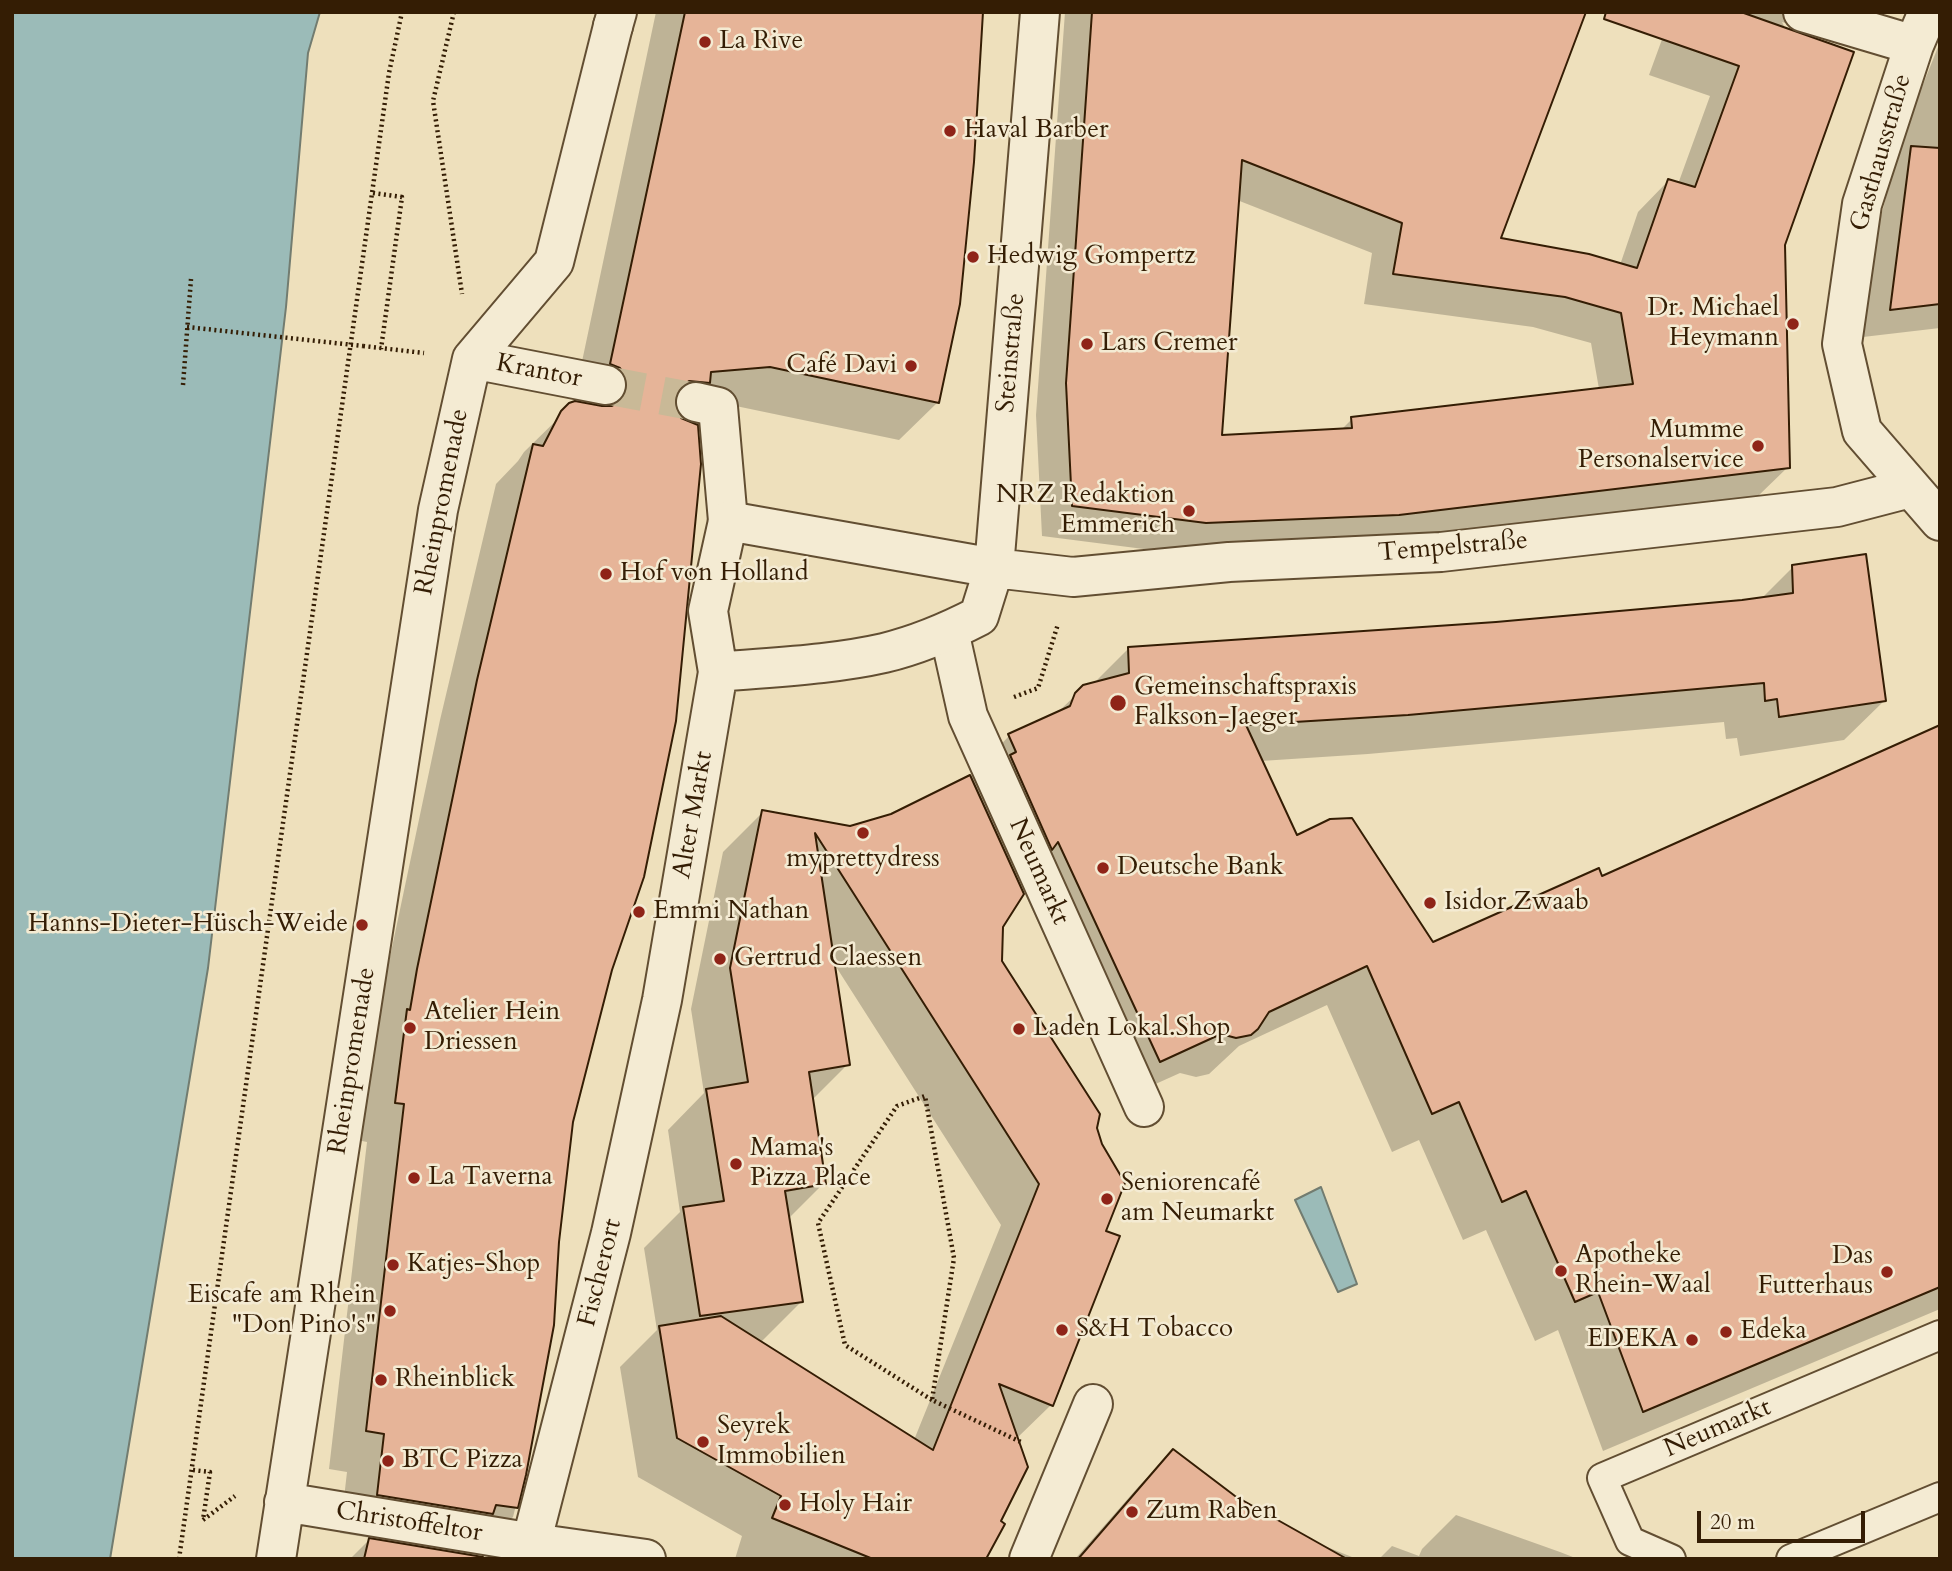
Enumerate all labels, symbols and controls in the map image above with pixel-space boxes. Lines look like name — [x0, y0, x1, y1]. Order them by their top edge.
place label: La Rive — [719, 26, 803, 58]
marker: La Rive — [697, 34, 713, 50]
street label: Gasthausstraße — [1845, 71, 1919, 235]
place label: Haval Barber — [964, 115, 1109, 147]
marker: Haval Barber — [942, 123, 958, 139]
place label: Hedwig Gompertz — [987, 241, 1196, 273]
marker: Hedwig Gompertz — [965, 249, 981, 265]
street label: Steinstraße — [991, 292, 1033, 414]
place label: Dr. Michael Heymann — [1647, 293, 1779, 354]
marker: Dr. Michael Heymann — [1785, 316, 1801, 332]
place label: Lars Cremer — [1101, 328, 1238, 360]
marker: Lars Cremer — [1079, 336, 1095, 352]
street label: Krantor — [494, 348, 584, 396]
place label: Café Davi — [786, 350, 897, 382]
marker: Café Davi — [903, 358, 919, 374]
street label: Rheinpromenade — [410, 406, 476, 598]
place label: Mumme Personalservice — [1578, 415, 1744, 476]
marker: Mumme Personalservice — [1750, 438, 1766, 454]
place label: NRZ Redaktion Emmerich — [996, 480, 1175, 542]
marker: NRZ Redaktion Emmerich — [1181, 503, 1197, 519]
street label: Tempelstraße — [1377, 526, 1529, 570]
place label: Hof von Holland — [620, 558, 809, 590]
marker: Hof von Holland — [598, 566, 614, 582]
place label: Gemeinschaftspraxis Falkson-Jaeger — [1134, 672, 1357, 734]
marker: Gemeinschaftspraxis Falkson-Jaeger — [1108, 693, 1128, 713]
street label: Alter Markt — [667, 749, 721, 881]
street label: Neumarkt — [1001, 814, 1075, 930]
marker: myprettydress — [855, 825, 871, 841]
place label: myprettydress — [786, 844, 940, 876]
place label: Deutsche Bank — [1117, 852, 1284, 884]
marker: Deutsche Bank — [1095, 860, 1111, 876]
place label: Isidor Zwaab — [1444, 887, 1589, 919]
marker: Isidor Zwaab — [1422, 895, 1438, 911]
place label: Emmi Nathan — [653, 896, 809, 928]
marker: Emmi Nathan — [631, 904, 647, 920]
place label: Hanns-Dieter-Hüsch-Weide — [28, 909, 348, 941]
marker: Hanns-Dieter-Hüsch-Weide — [354, 917, 370, 933]
place label: Gertrud Claessen — [734, 943, 922, 975]
marker: Gertrud Claessen — [712, 951, 728, 967]
street label: Rheinpromenade — [323, 965, 383, 1157]
place label: Atelier Hein Driessen — [424, 997, 560, 1058]
place label: Laden Lokal.Shop — [1033, 1013, 1231, 1045]
marker: Atelier Hein Driessen — [402, 1020, 418, 1036]
marker: Laden Lokal.Shop — [1011, 1021, 1027, 1037]
place label: Mama's Pizza Place — [750, 1133, 871, 1194]
marker: Mama's Pizza Place — [728, 1156, 744, 1172]
place label: La Taverna — [428, 1162, 553, 1194]
place label: Seniorencafé am Neumarkt — [1121, 1168, 1274, 1230]
marker: La Taverna — [406, 1170, 422, 1186]
marker: Seniorencafé am Neumarkt — [1099, 1191, 1115, 1207]
street label: Fischerort — [573, 1216, 629, 1330]
place label: Apotheke Rhein-Waal — [1575, 1240, 1711, 1302]
place label: Das Futterhaus — [1758, 1241, 1873, 1302]
place label: Katjes-Shop — [407, 1249, 540, 1281]
marker: Katjes-Shop — [385, 1257, 401, 1273]
marker: Apotheke Rhein-Waal — [1553, 1263, 1569, 1279]
marker: Das Futterhaus — [1879, 1264, 1895, 1280]
place label: Eiscafe am Rhein "Don Pino's" — [188, 1280, 376, 1342]
marker: Eiscafe am Rhein "Don Pino's" — [382, 1303, 398, 1319]
place label: S&H Tobacco — [1076, 1314, 1233, 1346]
place label: Edeka — [1740, 1316, 1807, 1348]
marker: S&H Tobacco — [1054, 1322, 1070, 1338]
place label: EDEKA — [1587, 1324, 1678, 1356]
marker: Edeka — [1718, 1324, 1734, 1340]
marker: EDEKA — [1684, 1332, 1700, 1348]
place label: Rheinblick — [395, 1364, 515, 1396]
marker: Rheinblick — [373, 1372, 389, 1388]
street label: Neumarkt — [1660, 1393, 1776, 1465]
place label: Seyrek Immobilien — [717, 1411, 846, 1472]
marker: Seyrek Immobilien — [695, 1434, 711, 1450]
place label: BTC Pizza — [402, 1445, 523, 1477]
marker: BTC Pizza — [380, 1453, 396, 1469]
place label: Holy Hair — [799, 1489, 912, 1521]
street label: Christoffeltor — [334, 1496, 484, 1550]
place label: Zum Raben — [1146, 1496, 1278, 1528]
marker: Holy Hair — [777, 1497, 793, 1513]
scale bar — [1700, 1498, 1868, 1542]
marker: Zum Raben — [1124, 1504, 1140, 1520]
text: 20 m — [1710, 1508, 1755, 1537]

